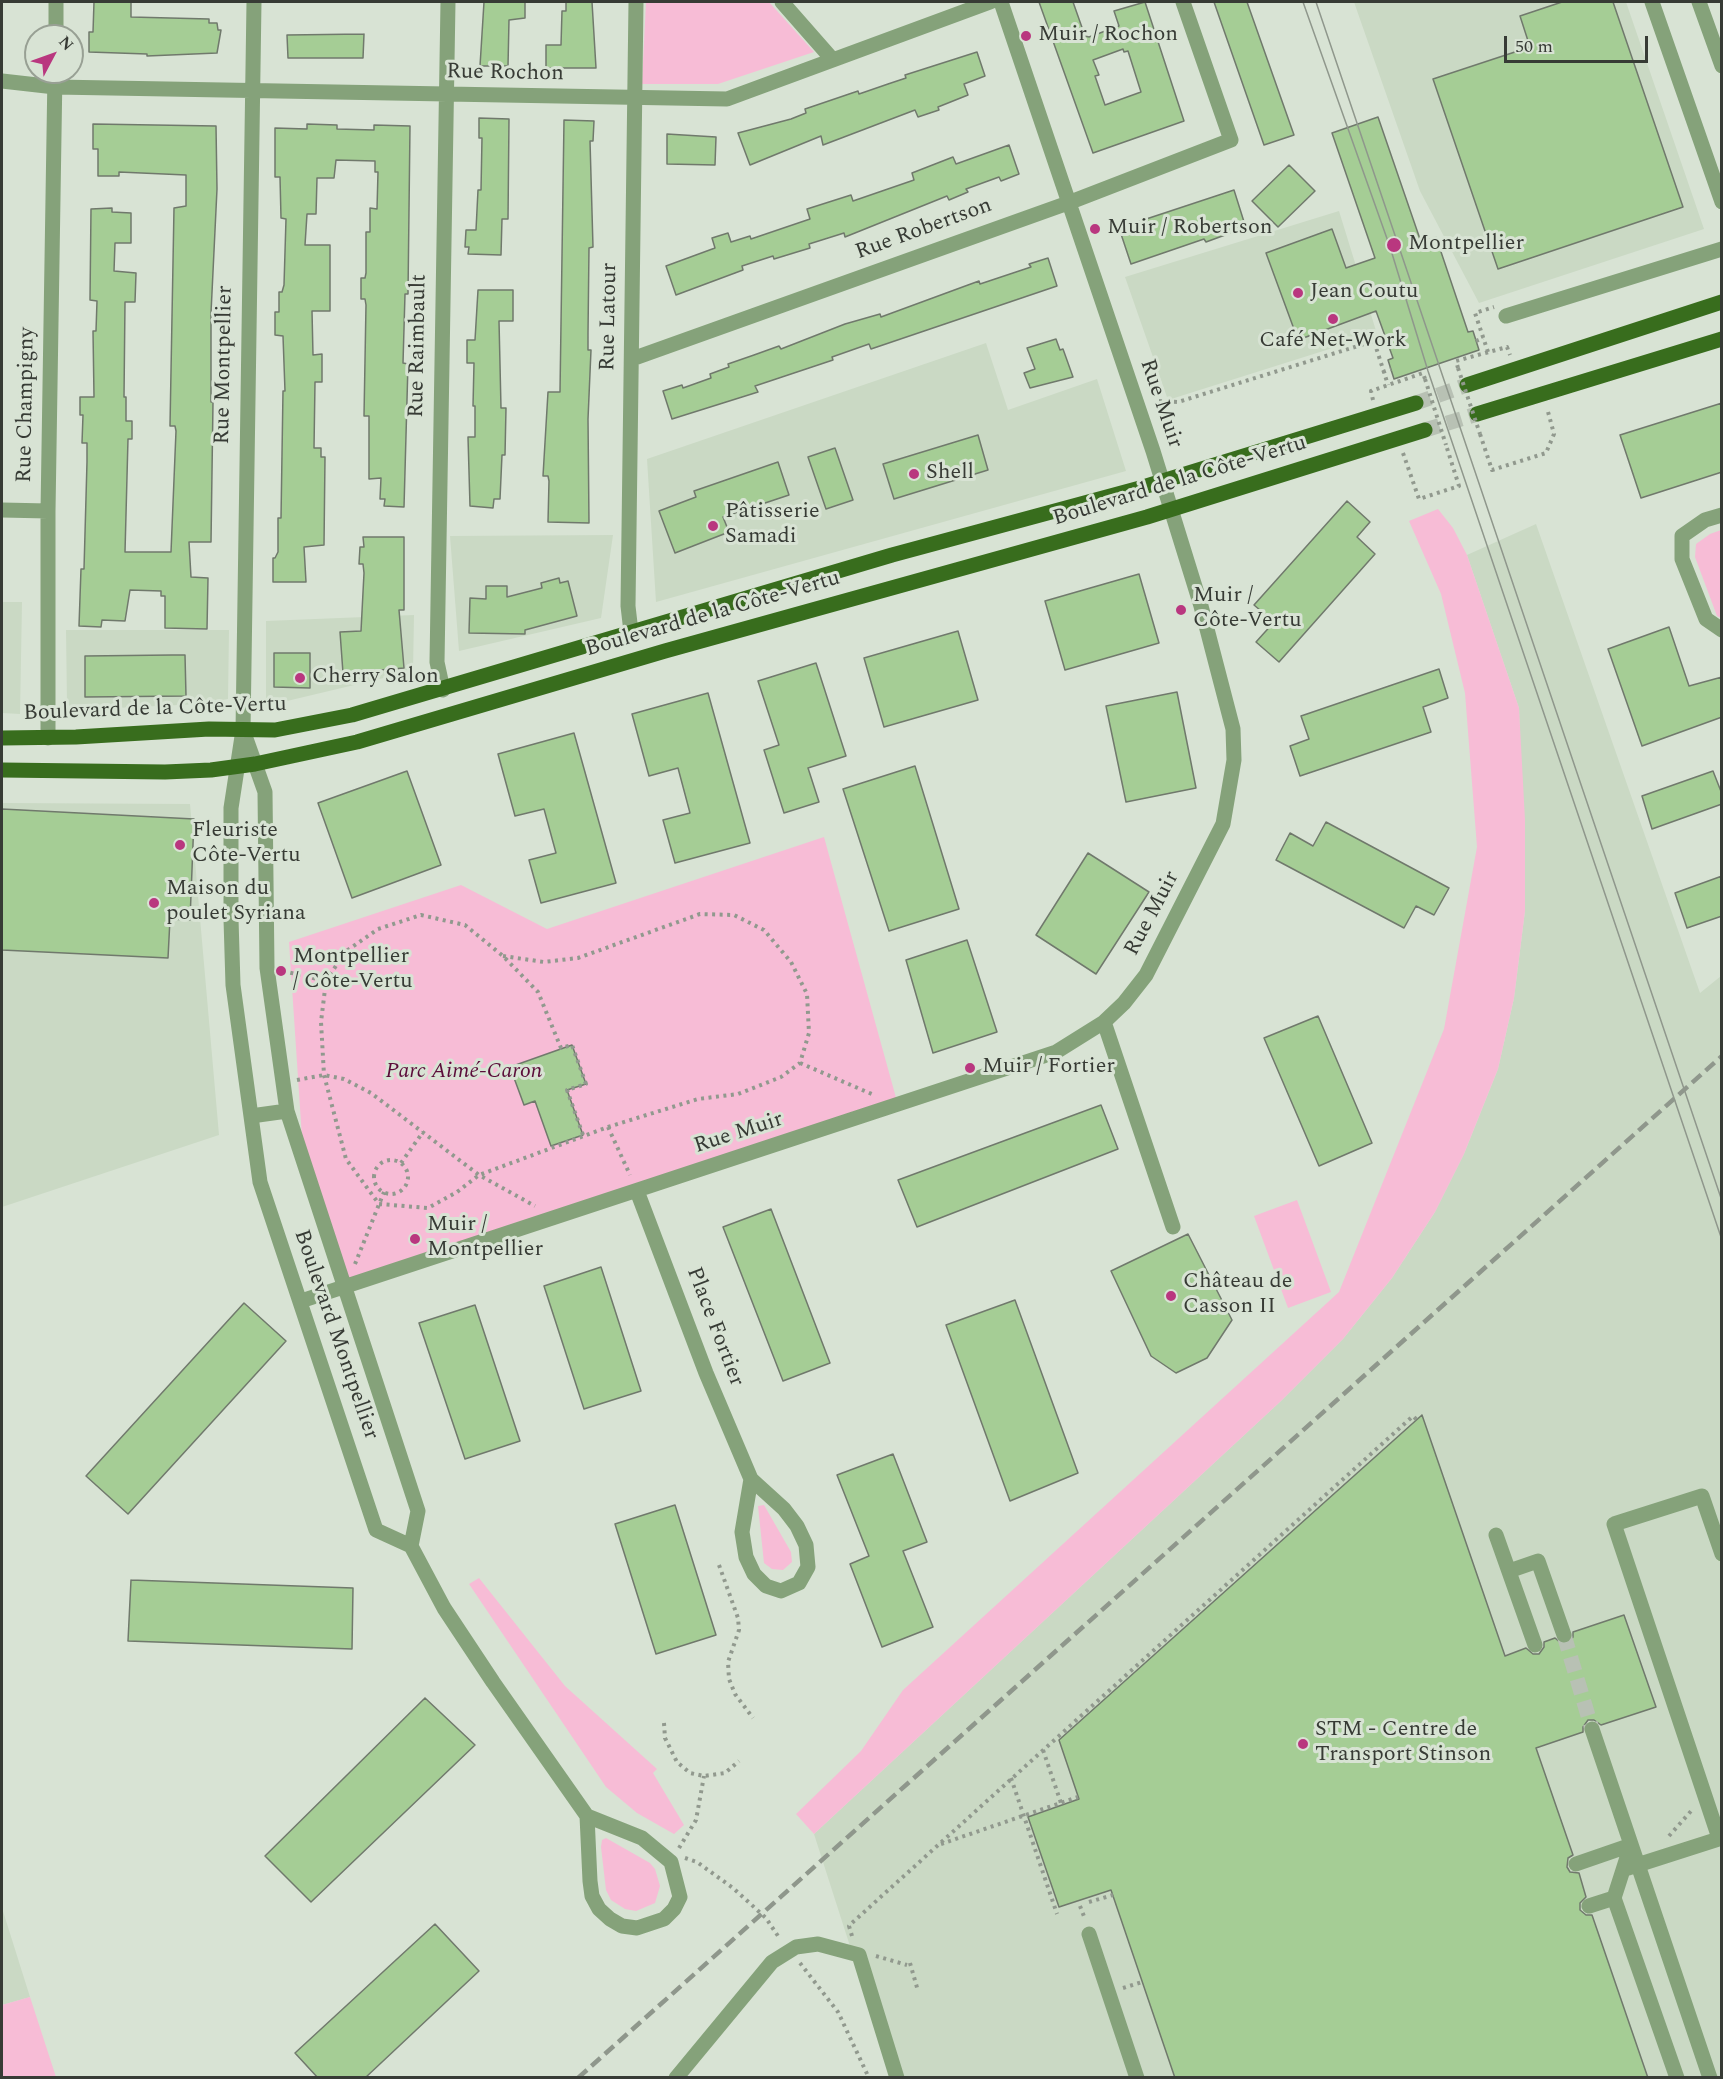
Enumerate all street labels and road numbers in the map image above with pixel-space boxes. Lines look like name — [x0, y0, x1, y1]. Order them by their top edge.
street label: Rue Rochon — [446, 60, 564, 88]
street label: Rue Robertson — [852, 193, 996, 267]
street label: Rue Latour — [596, 263, 624, 371]
street label: Rue Raimbault — [405, 274, 433, 418]
street label: Rue Montpellier — [210, 285, 240, 445]
street label: Rue Champigny — [12, 327, 42, 483]
street label: Rue Muir — [1133, 356, 1187, 452]
street label: Boulevard de la Côte-Vertu — [1050, 431, 1310, 533]
street label: Boulevard de la Côte-Vertu — [583, 566, 843, 664]
street label: Boulevard de la Côte-Vertu — [23, 692, 287, 728]
street label: Rue Muir — [1120, 867, 1186, 961]
street label: Rue Muir — [691, 1107, 787, 1161]
street label: Boulevard Montpellier — [287, 1227, 383, 1443]
street label: Place Fortier — [679, 1264, 749, 1390]

